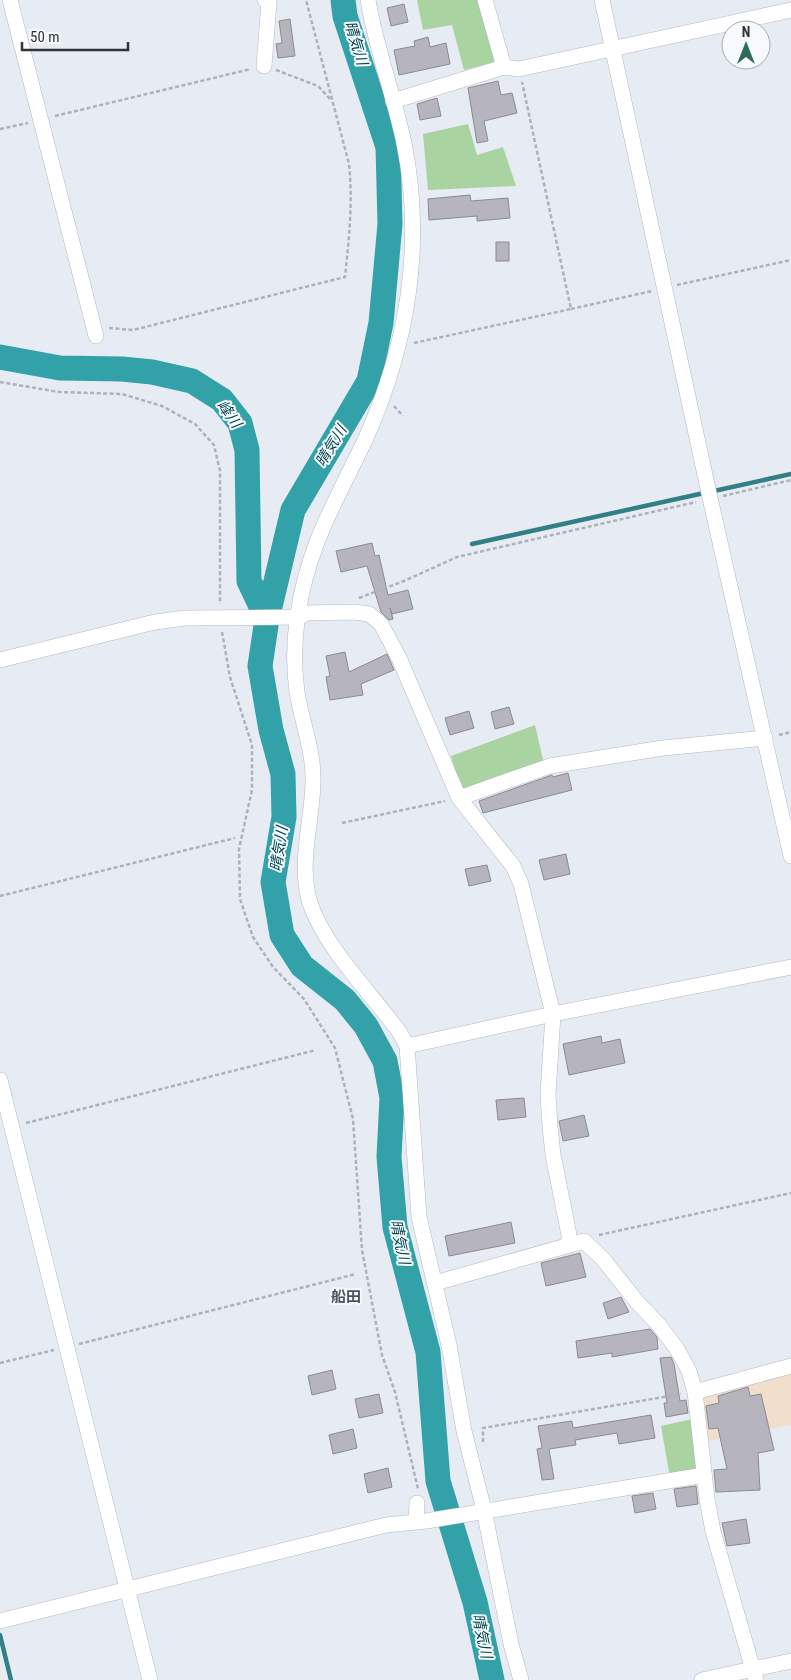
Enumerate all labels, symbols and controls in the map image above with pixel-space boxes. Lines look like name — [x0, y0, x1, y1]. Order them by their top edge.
water label: 晴気川 — [341, 19, 372, 69]
scale bar — [22, 20, 129, 52]
north arrow — [721, 20, 771, 70]
text: N — [742, 24, 750, 40]
text: 50 m — [30, 28, 60, 46]
water label: 峰川 — [213, 397, 246, 433]
water label: 晴気川 — [312, 420, 351, 470]
water label: 晴気川 — [267, 823, 292, 873]
water label: 晴気川 — [387, 1218, 414, 1268]
district label: 船田 — [331, 1288, 361, 1306]
water label: 晴気川 — [469, 1612, 496, 1662]

